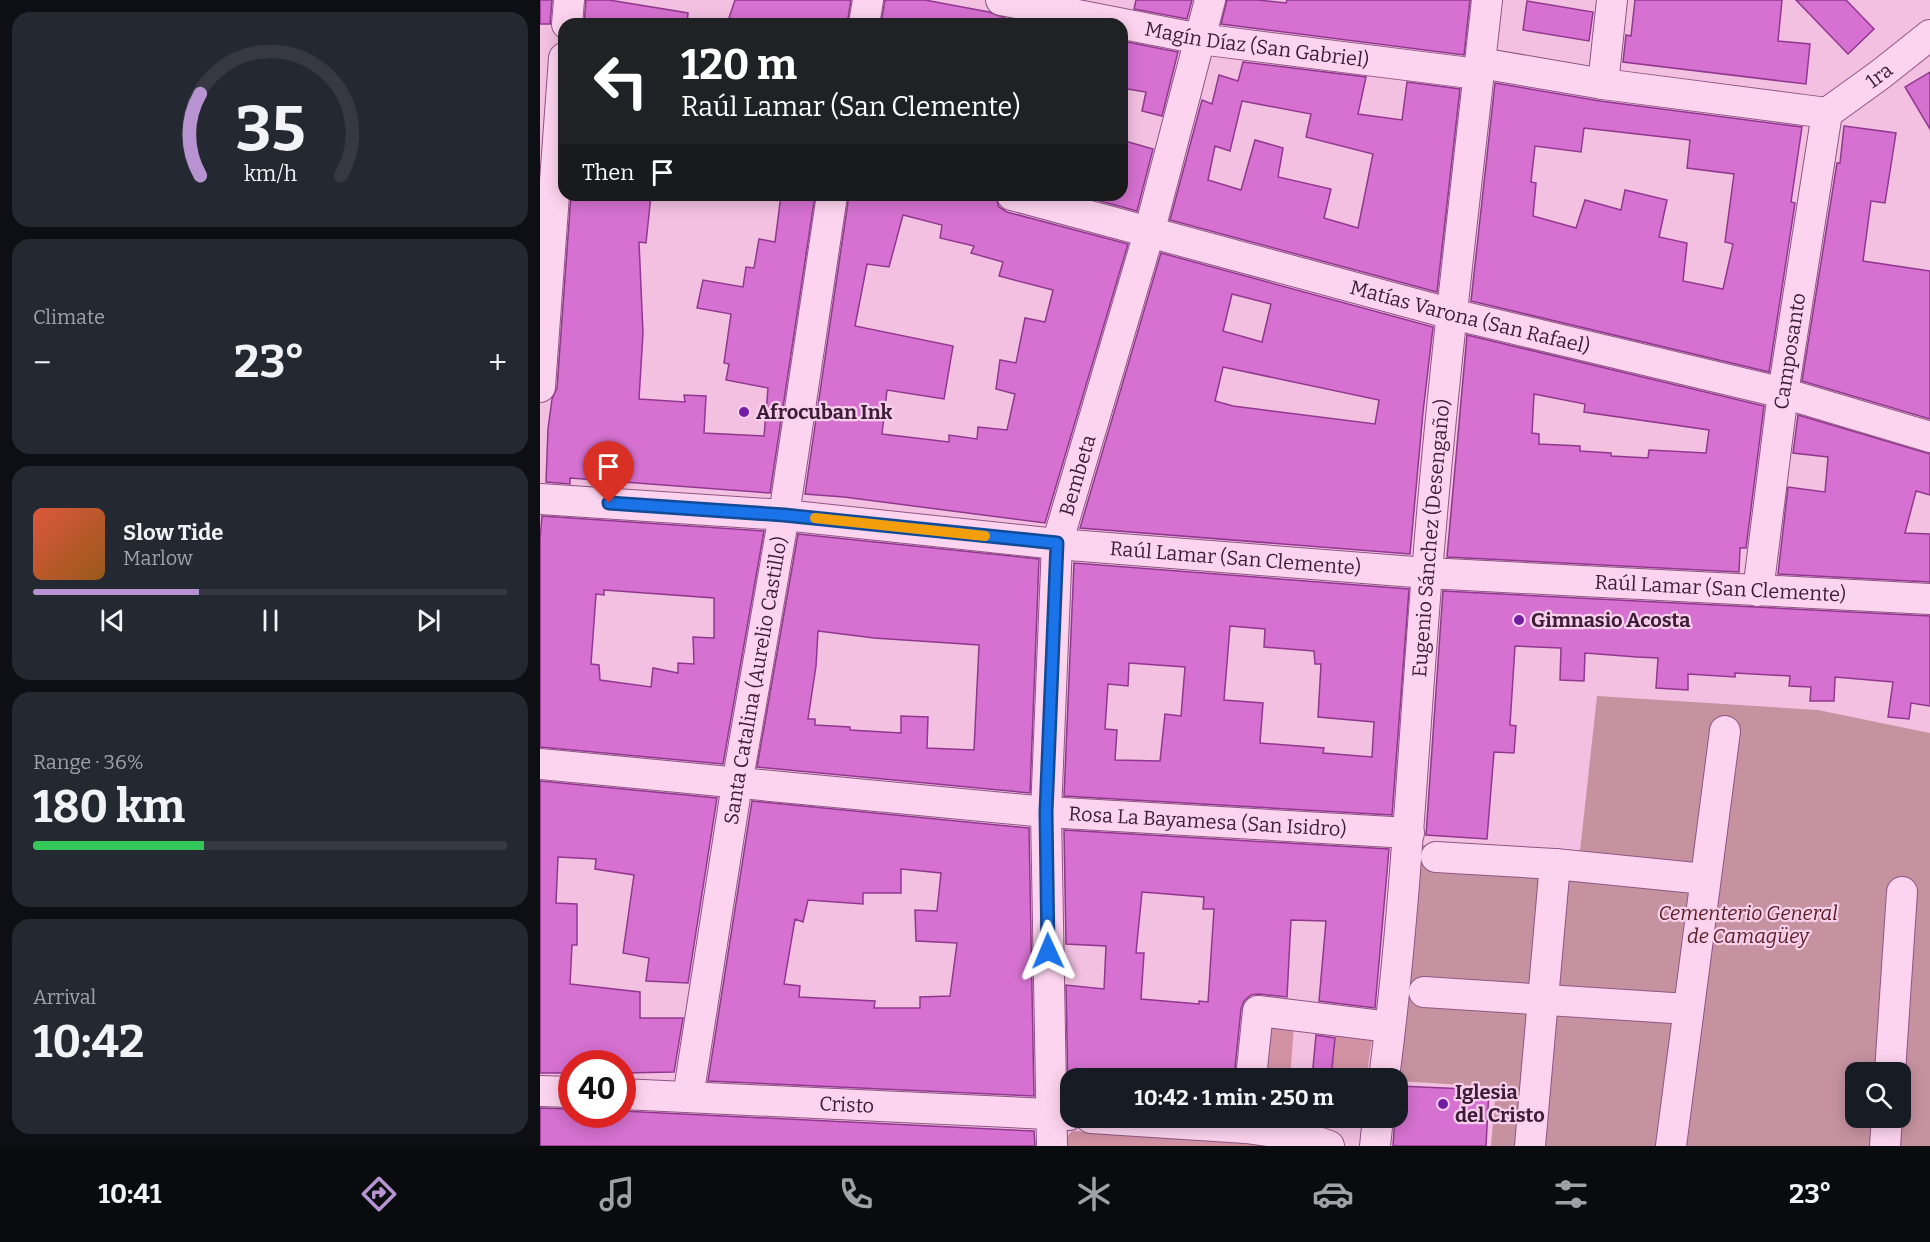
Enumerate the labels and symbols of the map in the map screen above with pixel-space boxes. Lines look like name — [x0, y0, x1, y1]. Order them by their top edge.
street label: Magín Díaz (San Gabriel) — [1143, 16, 1370, 72]
street label: 1ra — [1861, 58, 1897, 93]
street label: Matías Varona (San Rafael) — [1348, 275, 1592, 358]
street label: Camposanto — [1769, 291, 1811, 411]
street label: Eugenio Sánchez (Desengaño) — [1407, 398, 1455, 678]
place label: Afrocuban Ink — [756, 400, 893, 424]
marker: Afrocuban Ink — [737, 405, 751, 419]
street label: Bembeta — [1054, 432, 1101, 519]
pin — [583, 441, 634, 503]
street label: Santa Catalina (Aurelio Castillo) — [719, 534, 792, 826]
street label: Raúl Lamar (San Clemente) — [1109, 536, 1362, 580]
street label: Raúl Lamar (San Clemente) — [1594, 570, 1847, 607]
place label: Gimnasio Acosta — [1531, 608, 1691, 632]
marker: Gimnasio Acosta — [1512, 613, 1526, 627]
street label: Rosa La Bayamesa (San Isidro) — [1068, 801, 1347, 841]
park label: Cementerio General de Camagüey — [1658, 901, 1838, 948]
position arrow — [1016, 919, 1080, 983]
speed limit sign: 40 — [558, 1050, 636, 1128]
place label: Iglesia del Cristo — [1455, 1080, 1545, 1127]
street label: Cristo — [819, 1091, 875, 1118]
marker: Iglesia del Cristo — [1436, 1097, 1450, 1111]

